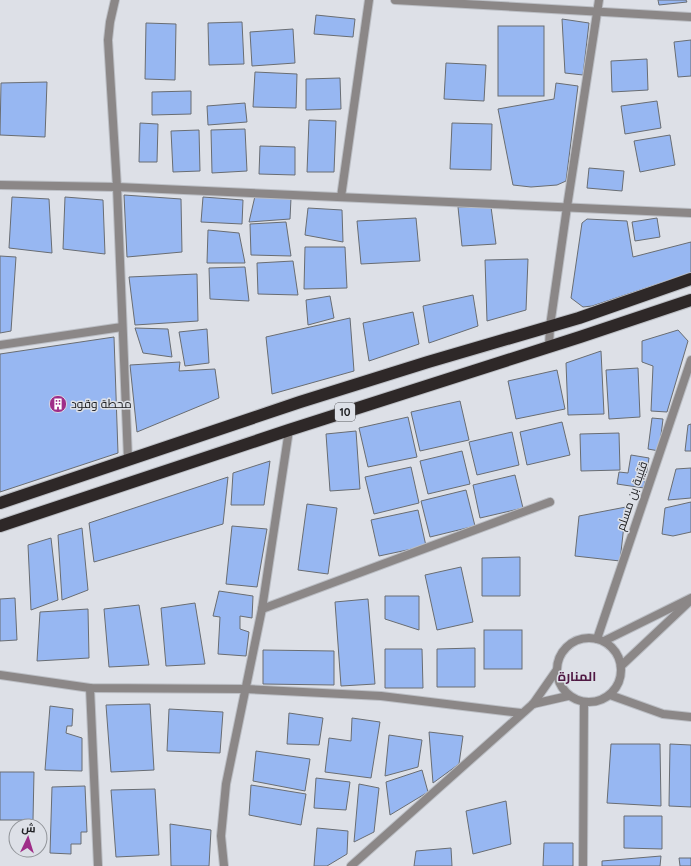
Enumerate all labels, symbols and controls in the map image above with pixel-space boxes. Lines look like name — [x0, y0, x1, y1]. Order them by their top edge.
building icon: محطة وقود — [48, 394, 68, 414]
place label: محطة وقود — [71, 396, 132, 411]
road number: 10 — [335, 403, 355, 421]
street label: قتيبة بن مسلم — [613, 459, 651, 533]
district label: المنارة — [558, 668, 596, 684]
north arrow — [8, 818, 48, 858]
text: ش — [21, 821, 36, 835]

